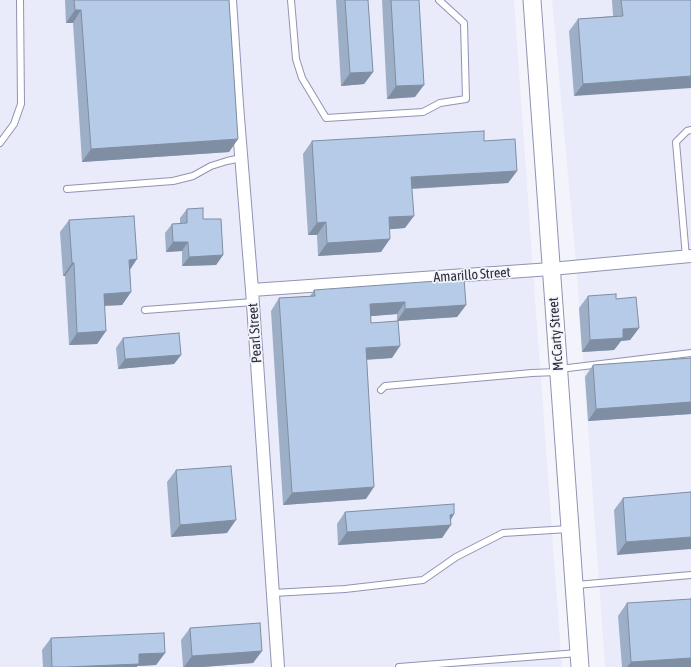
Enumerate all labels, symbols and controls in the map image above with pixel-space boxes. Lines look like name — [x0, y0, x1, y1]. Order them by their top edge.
street label: Amarillo Street — [433, 264, 511, 286]
street label: McCarty Street — [545, 297, 567, 371]
street label: Pearl Street — [245, 302, 265, 364]

